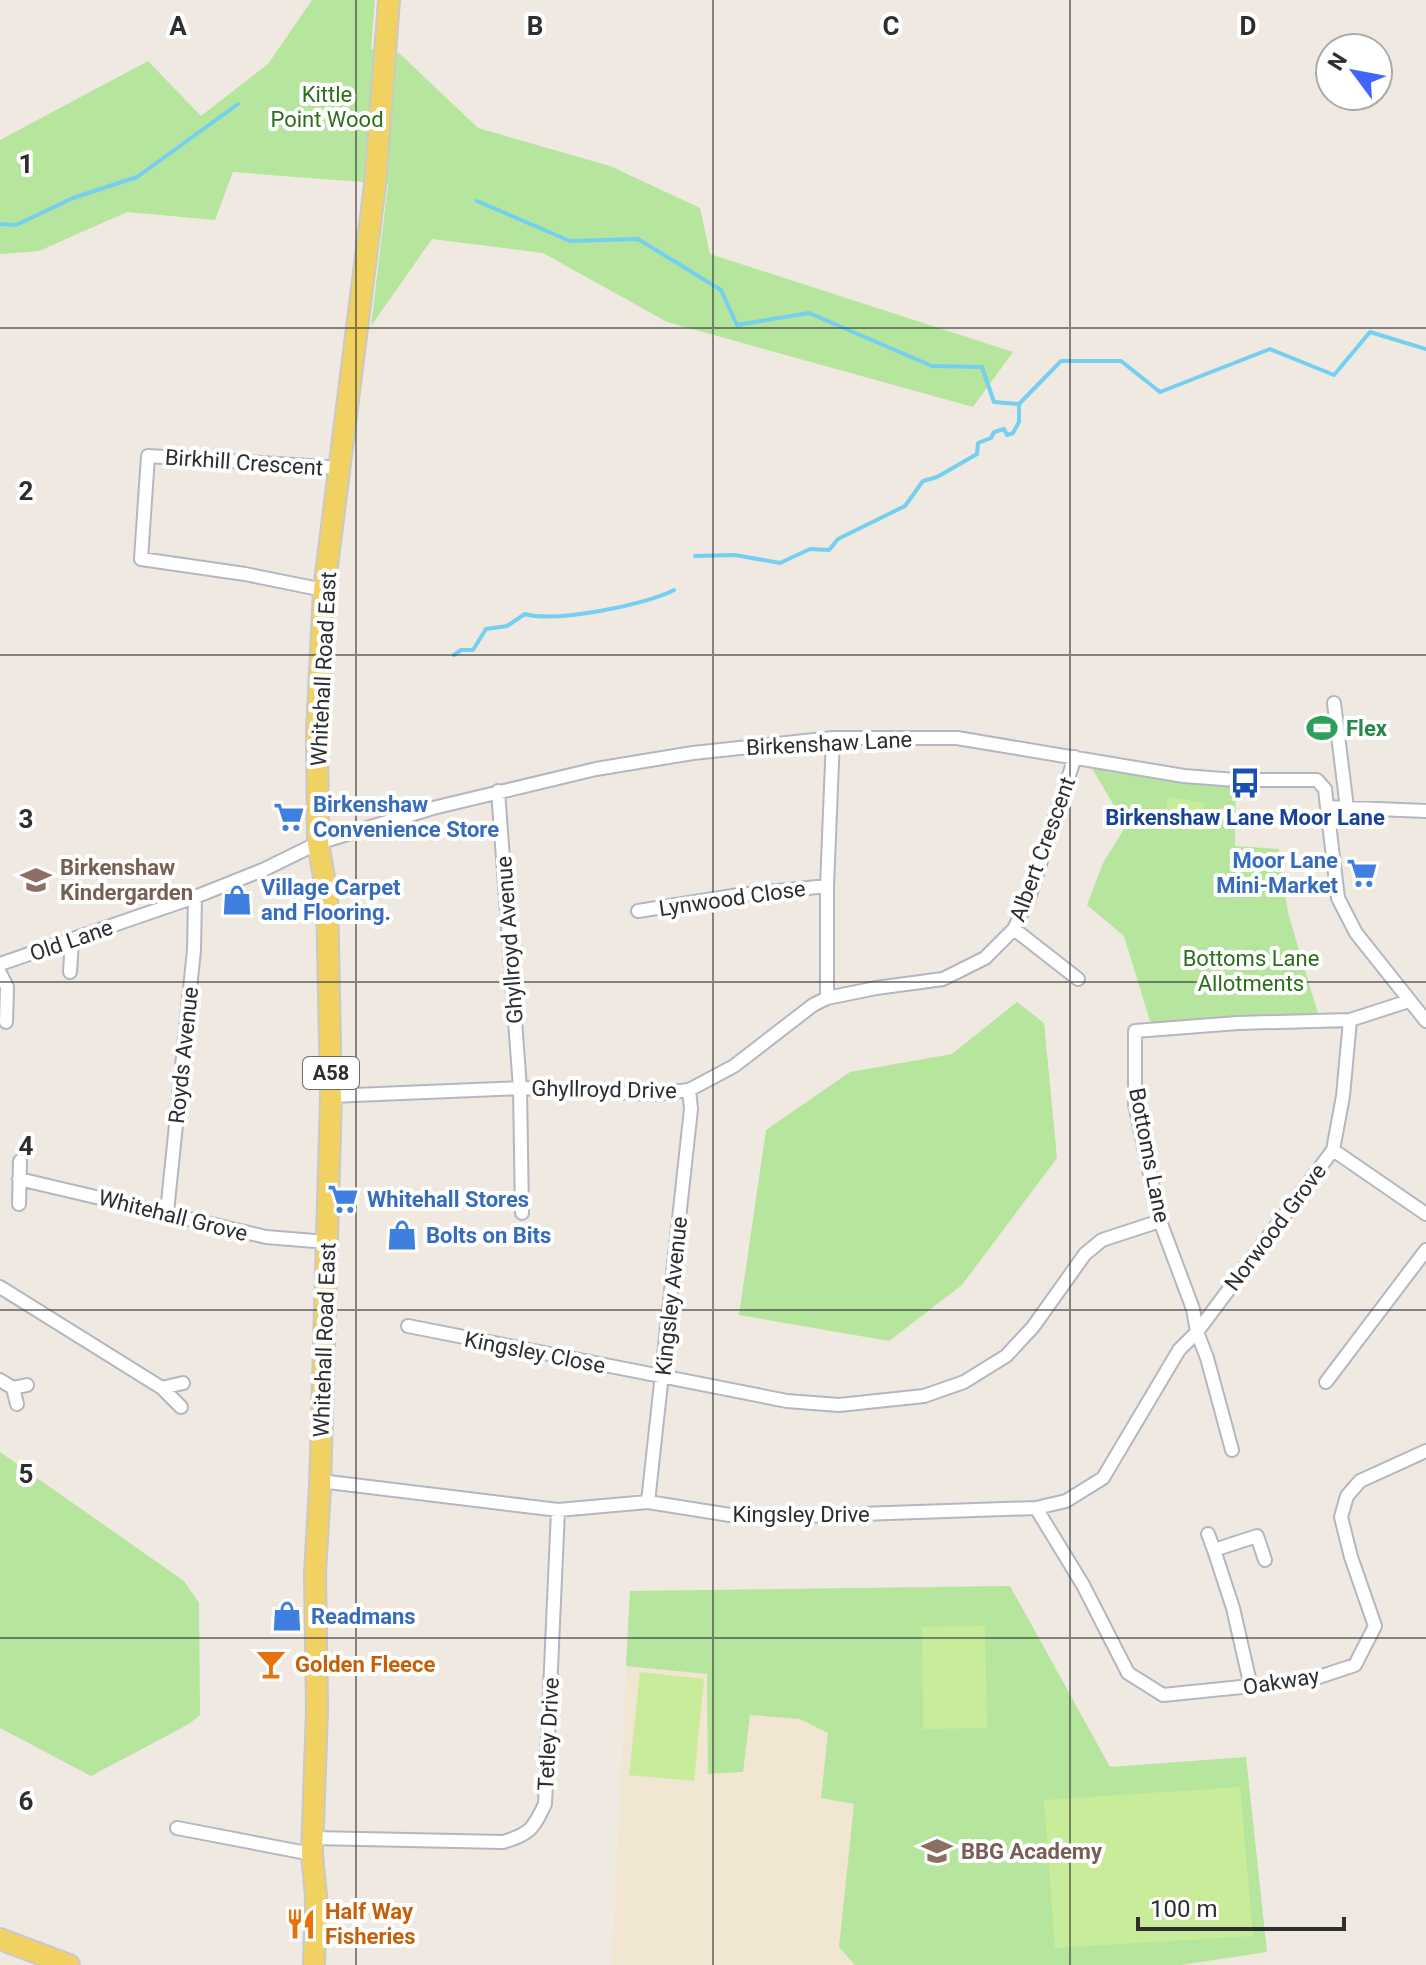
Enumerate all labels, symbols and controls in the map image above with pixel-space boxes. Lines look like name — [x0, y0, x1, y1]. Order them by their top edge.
text: A — [169, 11, 187, 41]
text: B — [527, 11, 543, 41]
text: C — [882, 11, 900, 41]
text: D — [1240, 11, 1256, 41]
north arrow — [1314, 32, 1394, 112]
text: N — [1323, 48, 1352, 75]
park label: Kittle Point Wood — [270, 82, 384, 132]
text: 1 — [19, 149, 33, 179]
street label: Birkhill Crescent — [164, 445, 324, 480]
text: 2 — [19, 476, 33, 506]
street label: Whitehall Road East — [306, 571, 341, 767]
sports icon: Flex — [1305, 711, 1339, 745]
place label: Flex — [1346, 716, 1388, 741]
street label: Birkenshaw Lane — [745, 727, 913, 760]
bus stop icon: Birkenshaw Lane Moor Lane — [1228, 766, 1262, 800]
street label: Albert Crescent — [1005, 774, 1080, 925]
place label: Birkenshaw Convenience Store — [313, 792, 499, 842]
supermarket icon: Birkenshaw Convenience Store — [272, 800, 306, 834]
text: 3 — [19, 804, 33, 834]
place label: Birkenshaw Lane Moor Lane — [1105, 805, 1385, 830]
place label: Moor Lane Mini-Market — [1216, 848, 1339, 898]
place label: Birkenshaw Kindergarden — [60, 855, 193, 905]
street label: Ghyllroyd Avenue — [491, 855, 528, 1025]
supermarket icon: Moor Lane Mini-Market — [1345, 856, 1379, 890]
school or university icon: Birkenshaw Kindergarden — [19, 863, 53, 897]
place label: Village Carpet and Flooring. — [261, 875, 401, 925]
street label: Lynwood Close — [657, 876, 807, 921]
shop icon: Village Carpet and Flooring. — [220, 883, 254, 917]
street label: Old Lane — [26, 915, 116, 966]
park label: Bottoms Lane Allotments — [1183, 946, 1319, 996]
street label: Royds Avenue — [164, 985, 203, 1125]
road number: A58 — [303, 1057, 359, 1089]
street label: Ghyllroyd Drive — [531, 1076, 677, 1103]
street label: Bottoms Lane — [1124, 1086, 1175, 1225]
text: 4 — [19, 1131, 34, 1161]
street label: Norwood Grove — [1220, 1159, 1331, 1296]
supermarket icon: Whitehall Stores — [326, 1182, 360, 1216]
street label: Whitehall Grove — [96, 1185, 250, 1246]
place label: Whitehall Stores — [367, 1187, 529, 1212]
street label: Kingsley Avenue — [651, 1215, 692, 1377]
shop icon: Bolts on Bits — [385, 1218, 419, 1252]
place label: Bolts on Bits — [426, 1223, 551, 1248]
street label: Whitehall Road East — [309, 1242, 340, 1438]
street label: Kingsley Close — [462, 1327, 607, 1378]
text: 5 — [19, 1459, 33, 1489]
street label: Kingsley Drive — [732, 1502, 870, 1527]
shop icon: Readmans — [270, 1599, 304, 1633]
place label: Readmans — [311, 1604, 416, 1629]
bar icon: Golden Fleece — [254, 1647, 288, 1681]
place label: Golden Fleece — [295, 1652, 435, 1677]
street label: Oakway — [1241, 1663, 1322, 1700]
street label: Tetley Drive — [533, 1677, 564, 1791]
text: 6 — [19, 1786, 34, 1816]
school or university icon: BBG Academy — [920, 1834, 954, 1868]
place label: BBG Academy — [961, 1839, 1103, 1864]
scale bar — [1138, 1881, 1344, 1931]
text: 100 m — [1150, 1895, 1217, 1923]
place label: Half Way Fisheries — [325, 1899, 415, 1949]
restaurant icon: Half Way Fisheries — [284, 1907, 318, 1941]

